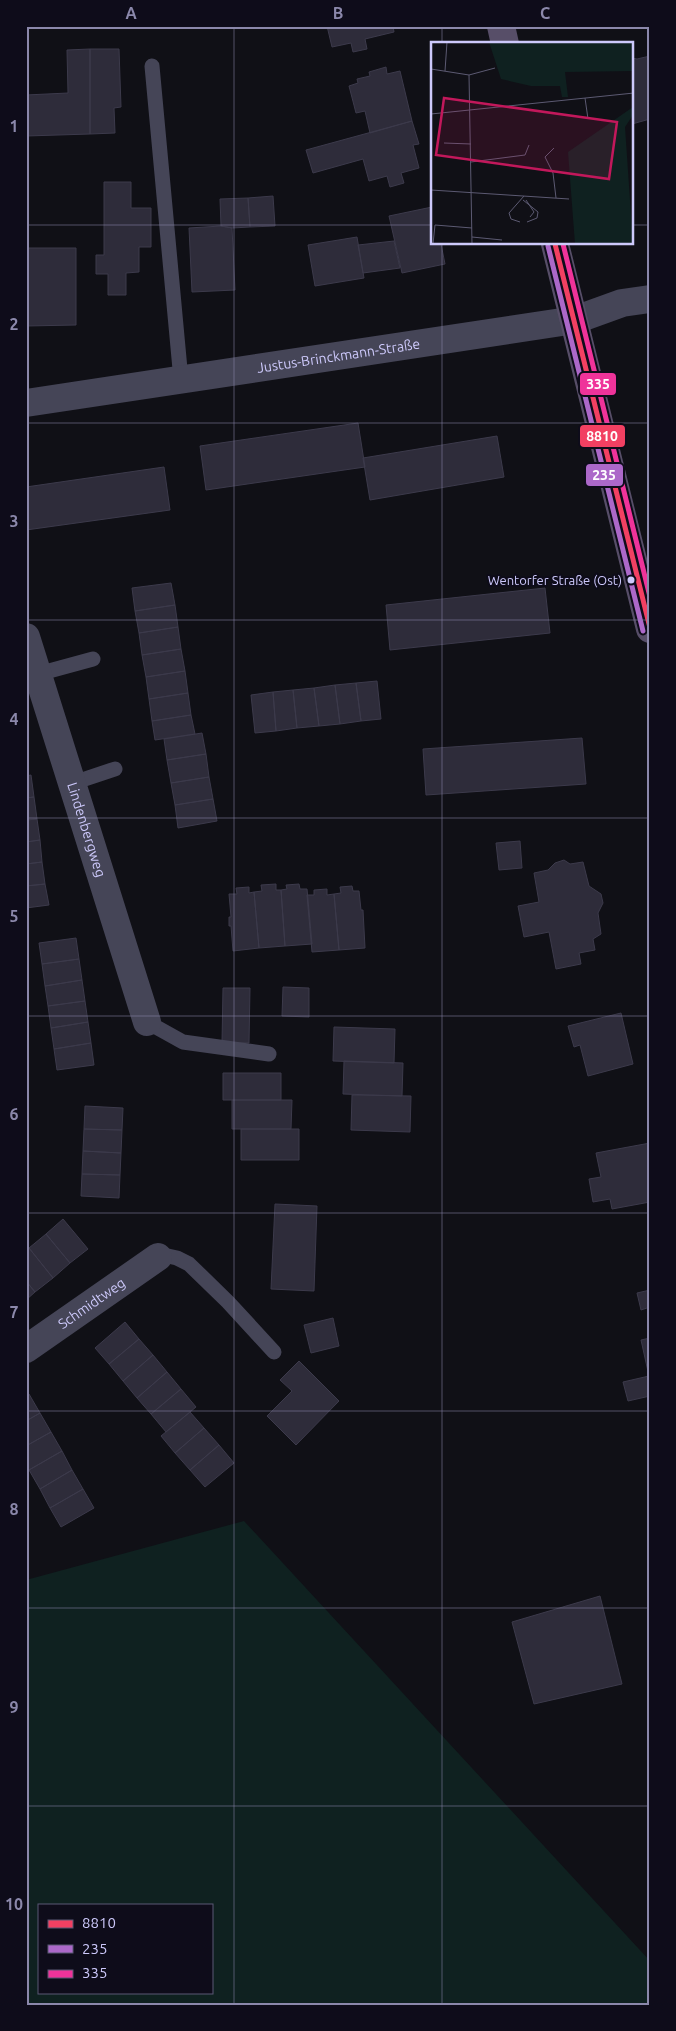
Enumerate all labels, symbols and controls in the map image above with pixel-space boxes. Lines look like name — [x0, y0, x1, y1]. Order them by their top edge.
text: A — [125, 4, 137, 22]
text: B — [333, 4, 343, 22]
text: C — [540, 4, 550, 22]
inset map — [431, 42, 634, 245]
text: 1 — [9, 117, 19, 135]
text: 2 — [9, 315, 19, 333]
street label: Justus-Brinckmann-Straße — [256, 336, 421, 376]
line badge: 335 — [579, 372, 617, 396]
text: 335 — [586, 376, 610, 392]
line badge: 8810 — [579, 424, 626, 448]
text: 8810 — [586, 428, 618, 444]
line badge: 235 — [585, 463, 624, 487]
text: 235 — [592, 467, 616, 483]
text: 3 — [9, 512, 19, 530]
place label: Wentorfer Straße (Ost) — [488, 573, 622, 588]
marker: Wentorfer Straße (Ost) — [626, 575, 636, 585]
text: 4 — [9, 710, 19, 728]
street label: Lindenbergweg — [64, 780, 109, 879]
text: 5 — [9, 907, 19, 925]
text: 6 — [9, 1105, 19, 1123]
street label: Schmidtweg — [55, 1274, 128, 1332]
text: 7 — [9, 1303, 19, 1321]
text: 8 — [9, 1500, 19, 1518]
text: 9 — [9, 1698, 19, 1716]
text: 10 — [5, 1895, 23, 1913]
legend — [38, 1904, 212, 1994]
text: 8810 — [82, 1914, 116, 1931]
text: 235 — [82, 1940, 107, 1957]
text: 335 — [82, 1964, 107, 1981]

